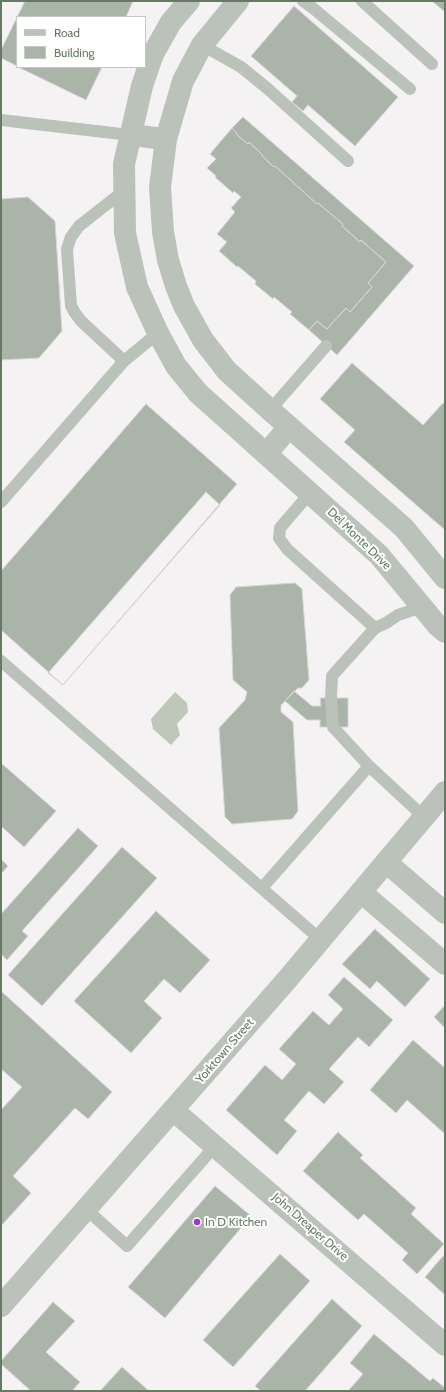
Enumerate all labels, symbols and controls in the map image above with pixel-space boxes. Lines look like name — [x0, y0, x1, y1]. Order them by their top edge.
legend — [16, 16, 146, 68]
text: Road — [54, 25, 80, 40]
text: Building — [54, 45, 95, 60]
street label: Del Monte Drive — [324, 505, 394, 573]
street label: Yorktown Street — [193, 1016, 257, 1086]
street label: John Dreaper Drive — [269, 1190, 351, 1264]
place label: In D Kitchen — [205, 1215, 267, 1229]
marker: In D Kitchen — [192, 1217, 202, 1227]

